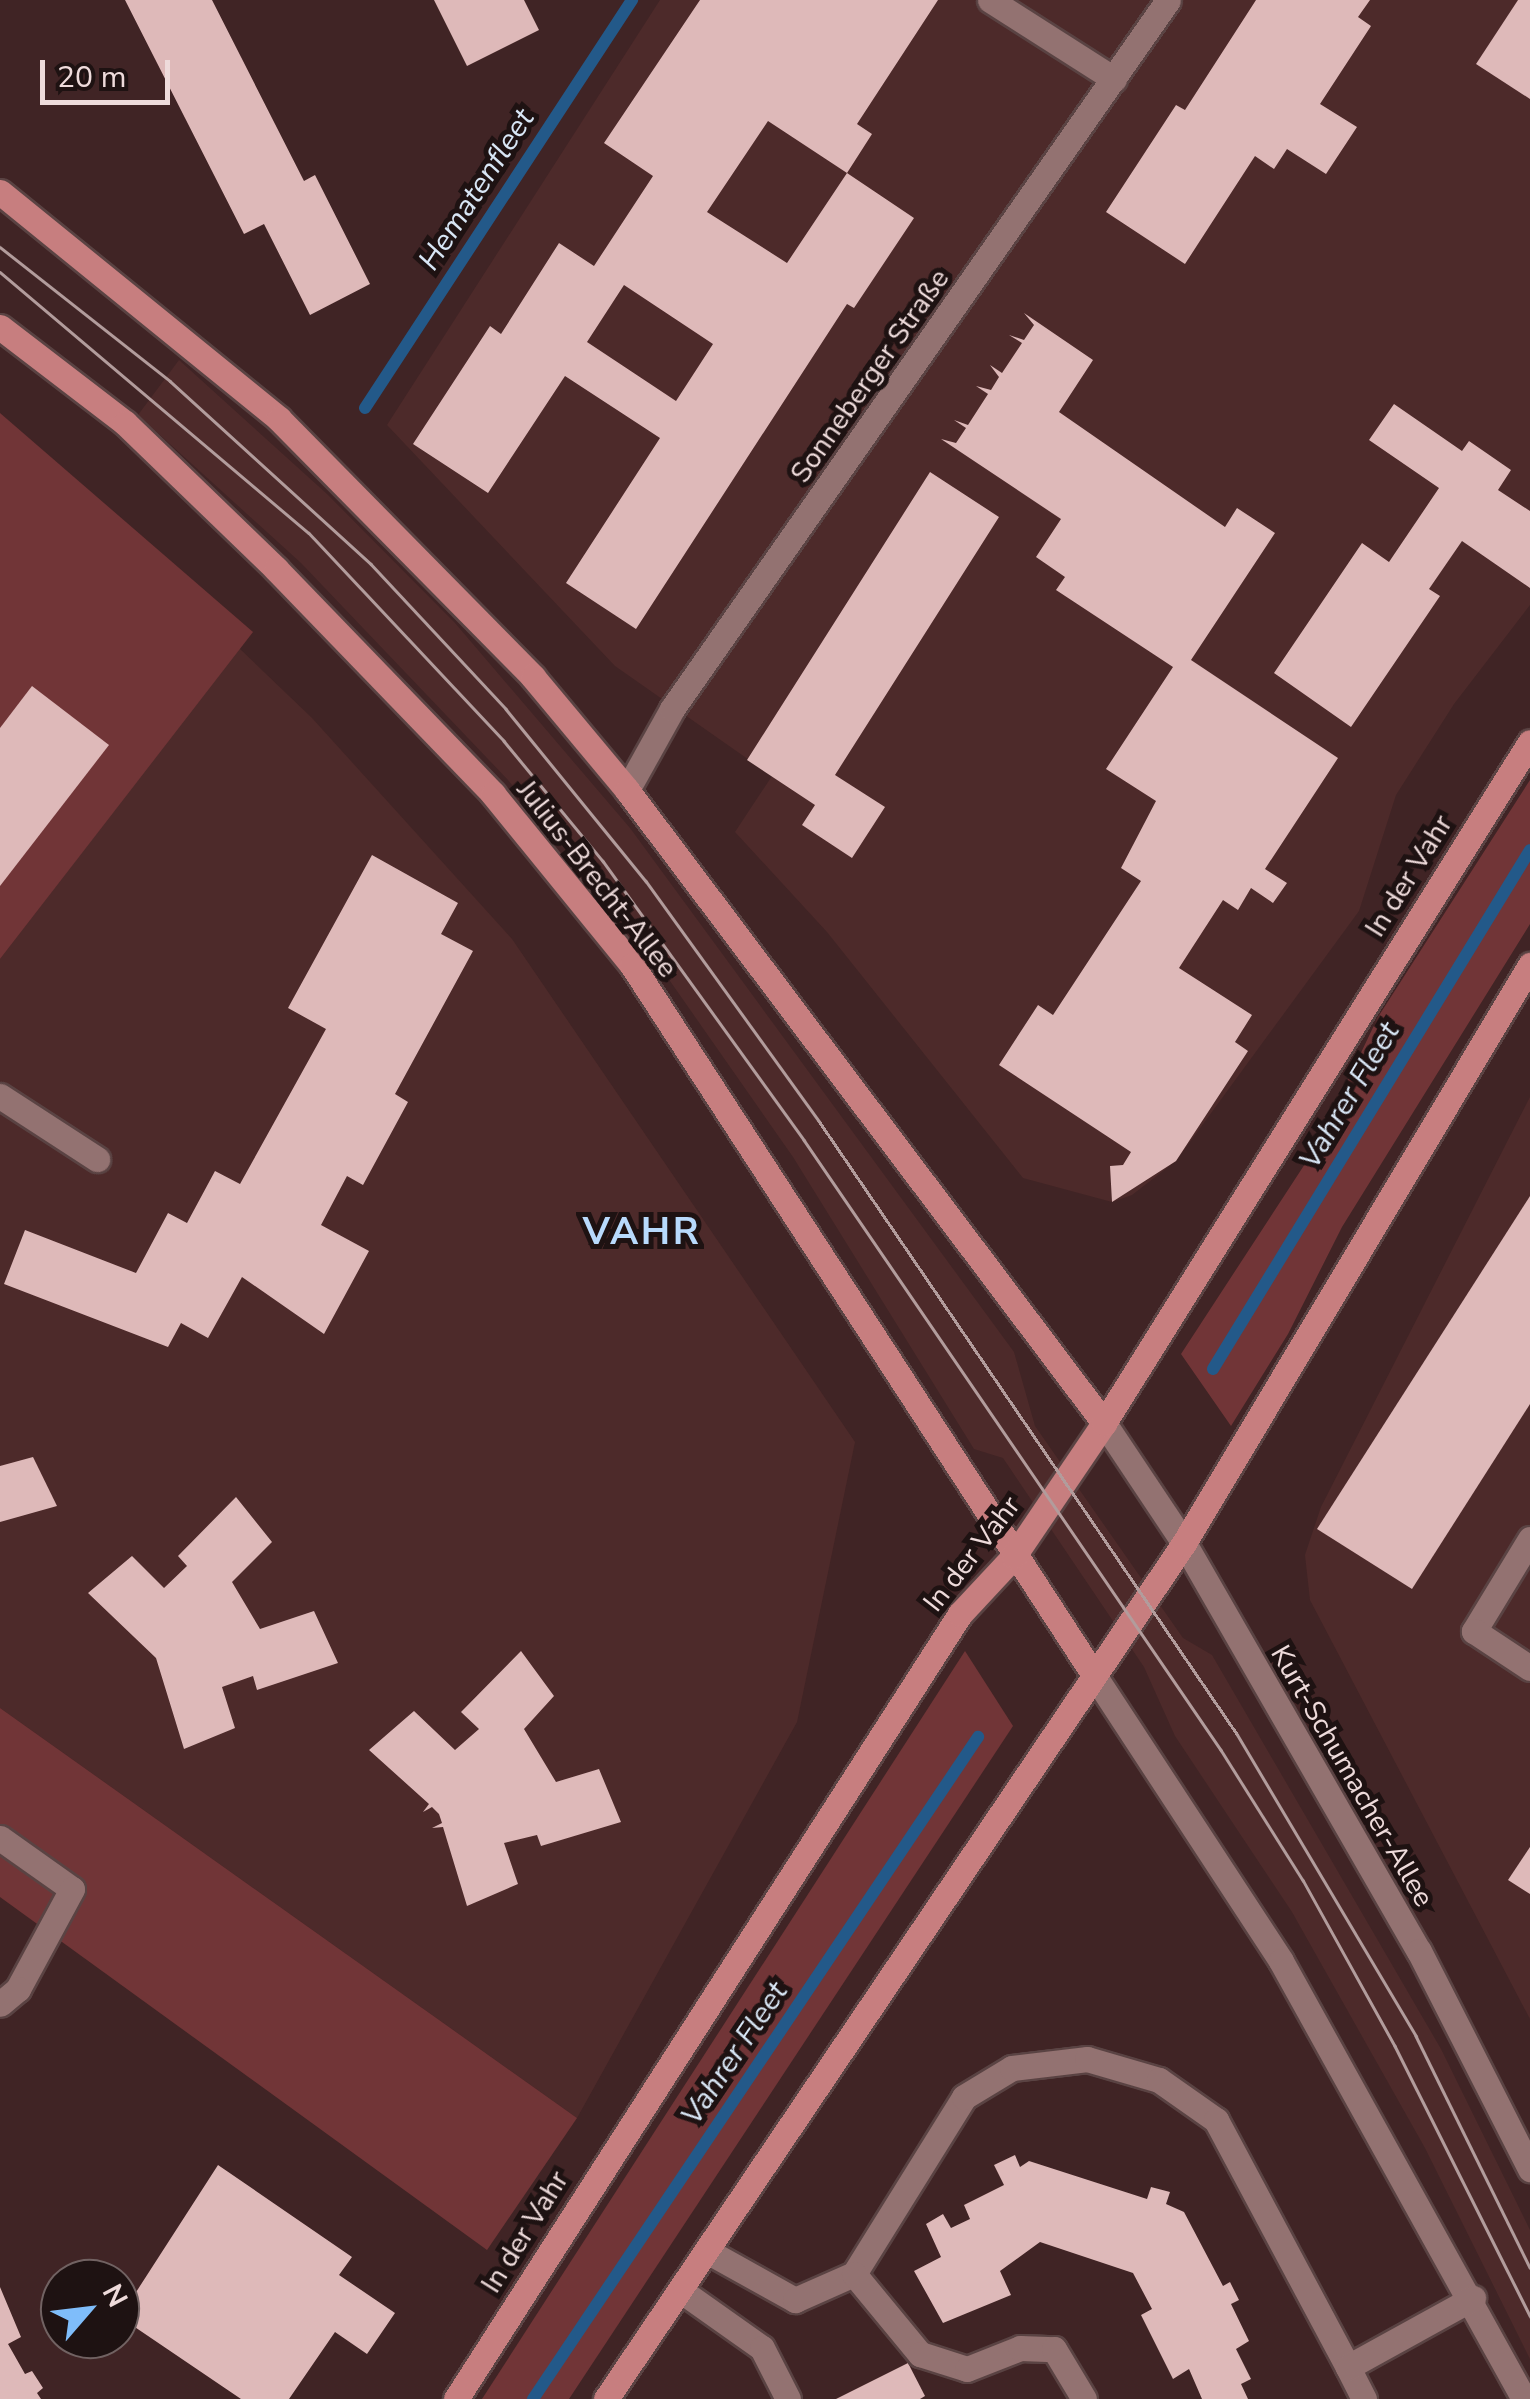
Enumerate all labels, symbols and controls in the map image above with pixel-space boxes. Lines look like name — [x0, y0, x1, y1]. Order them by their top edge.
scale bar — [45, 40, 175, 102]
text: 20 m — [57, 57, 126, 98]
water label: Hematenfleet — [412, 103, 542, 277]
street label: Sonneberger Straße — [784, 263, 956, 489]
street label: Julius-Brecht-Allee — [510, 774, 684, 984]
street label: In der Vahr — [1358, 809, 1460, 943]
water label: Vahrer Fleet — [1292, 1016, 1408, 1176]
district label: VAHR — [583, 1209, 701, 1255]
street label: In der Vahr — [917, 1490, 1027, 1618]
street label: Kurt-Schumacher-Allee — [1263, 1639, 1441, 1913]
water label: Vahrer Fleet — [674, 1976, 796, 2132]
street label: In der Vahr — [474, 2165, 576, 2299]
north arrow — [40, 2259, 140, 2359]
text: N — [93, 2278, 136, 2314]

